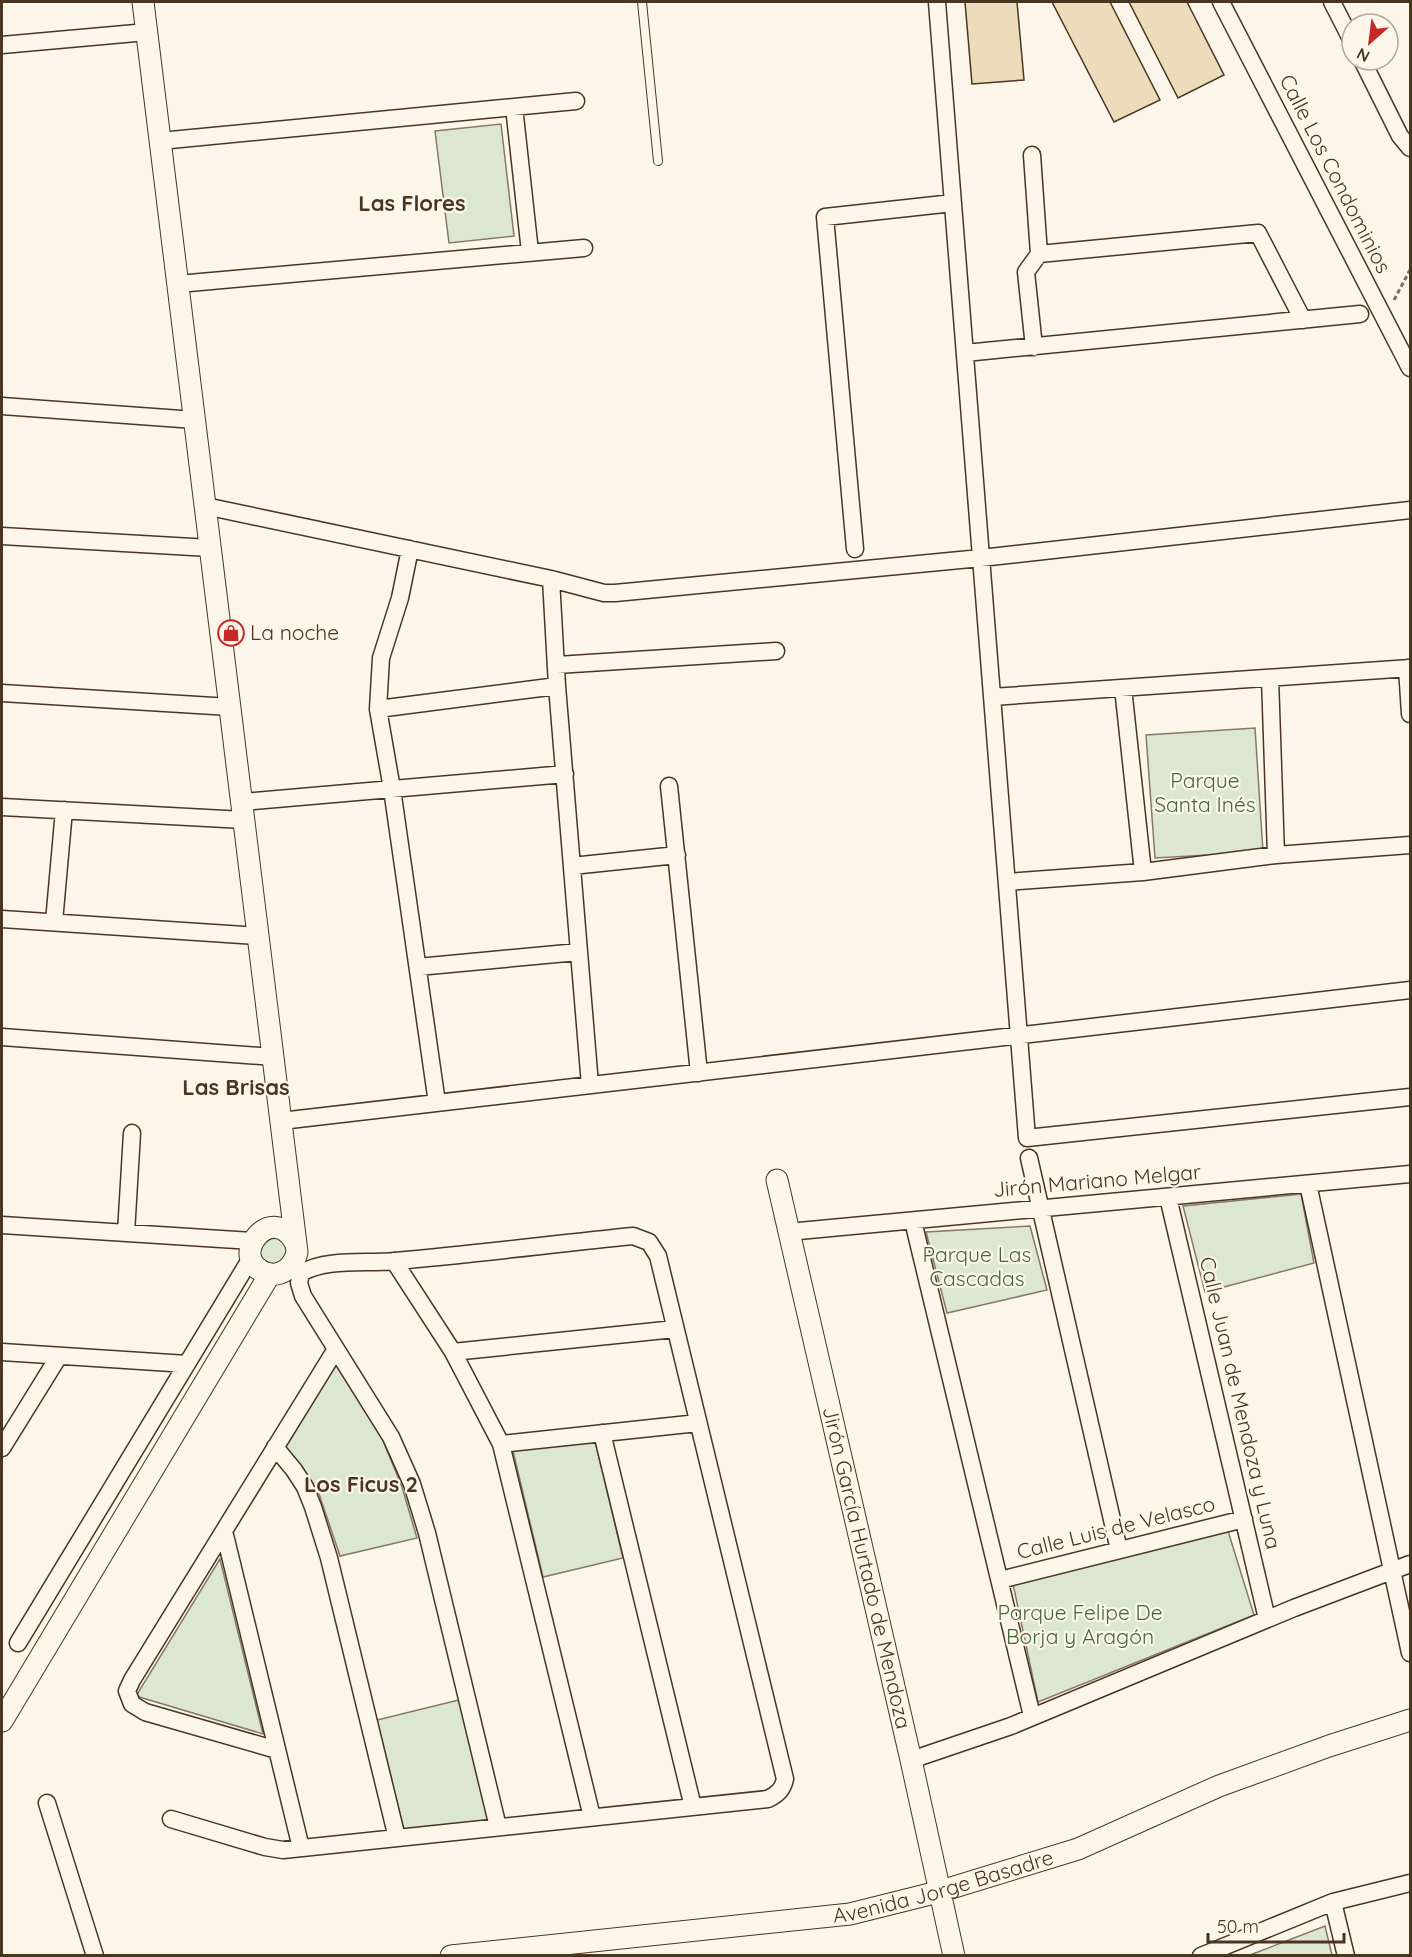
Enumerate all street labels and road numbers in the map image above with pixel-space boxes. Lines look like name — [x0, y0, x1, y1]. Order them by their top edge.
street label: Calle Los Condominios — [1274, 70, 1397, 277]
street label: Jirón Mariano Melgar — [992, 1158, 1202, 1202]
street label: Calle Juan de Mendoza y Luna — [1195, 1254, 1287, 1551]
street label: Jirón García Hurtado de Mendoza — [818, 1404, 917, 1731]
street label: Calle Luis de Velasco — [1014, 1490, 1218, 1564]
street label: Avenida Jorge Basadre — [831, 1843, 1056, 1928]

